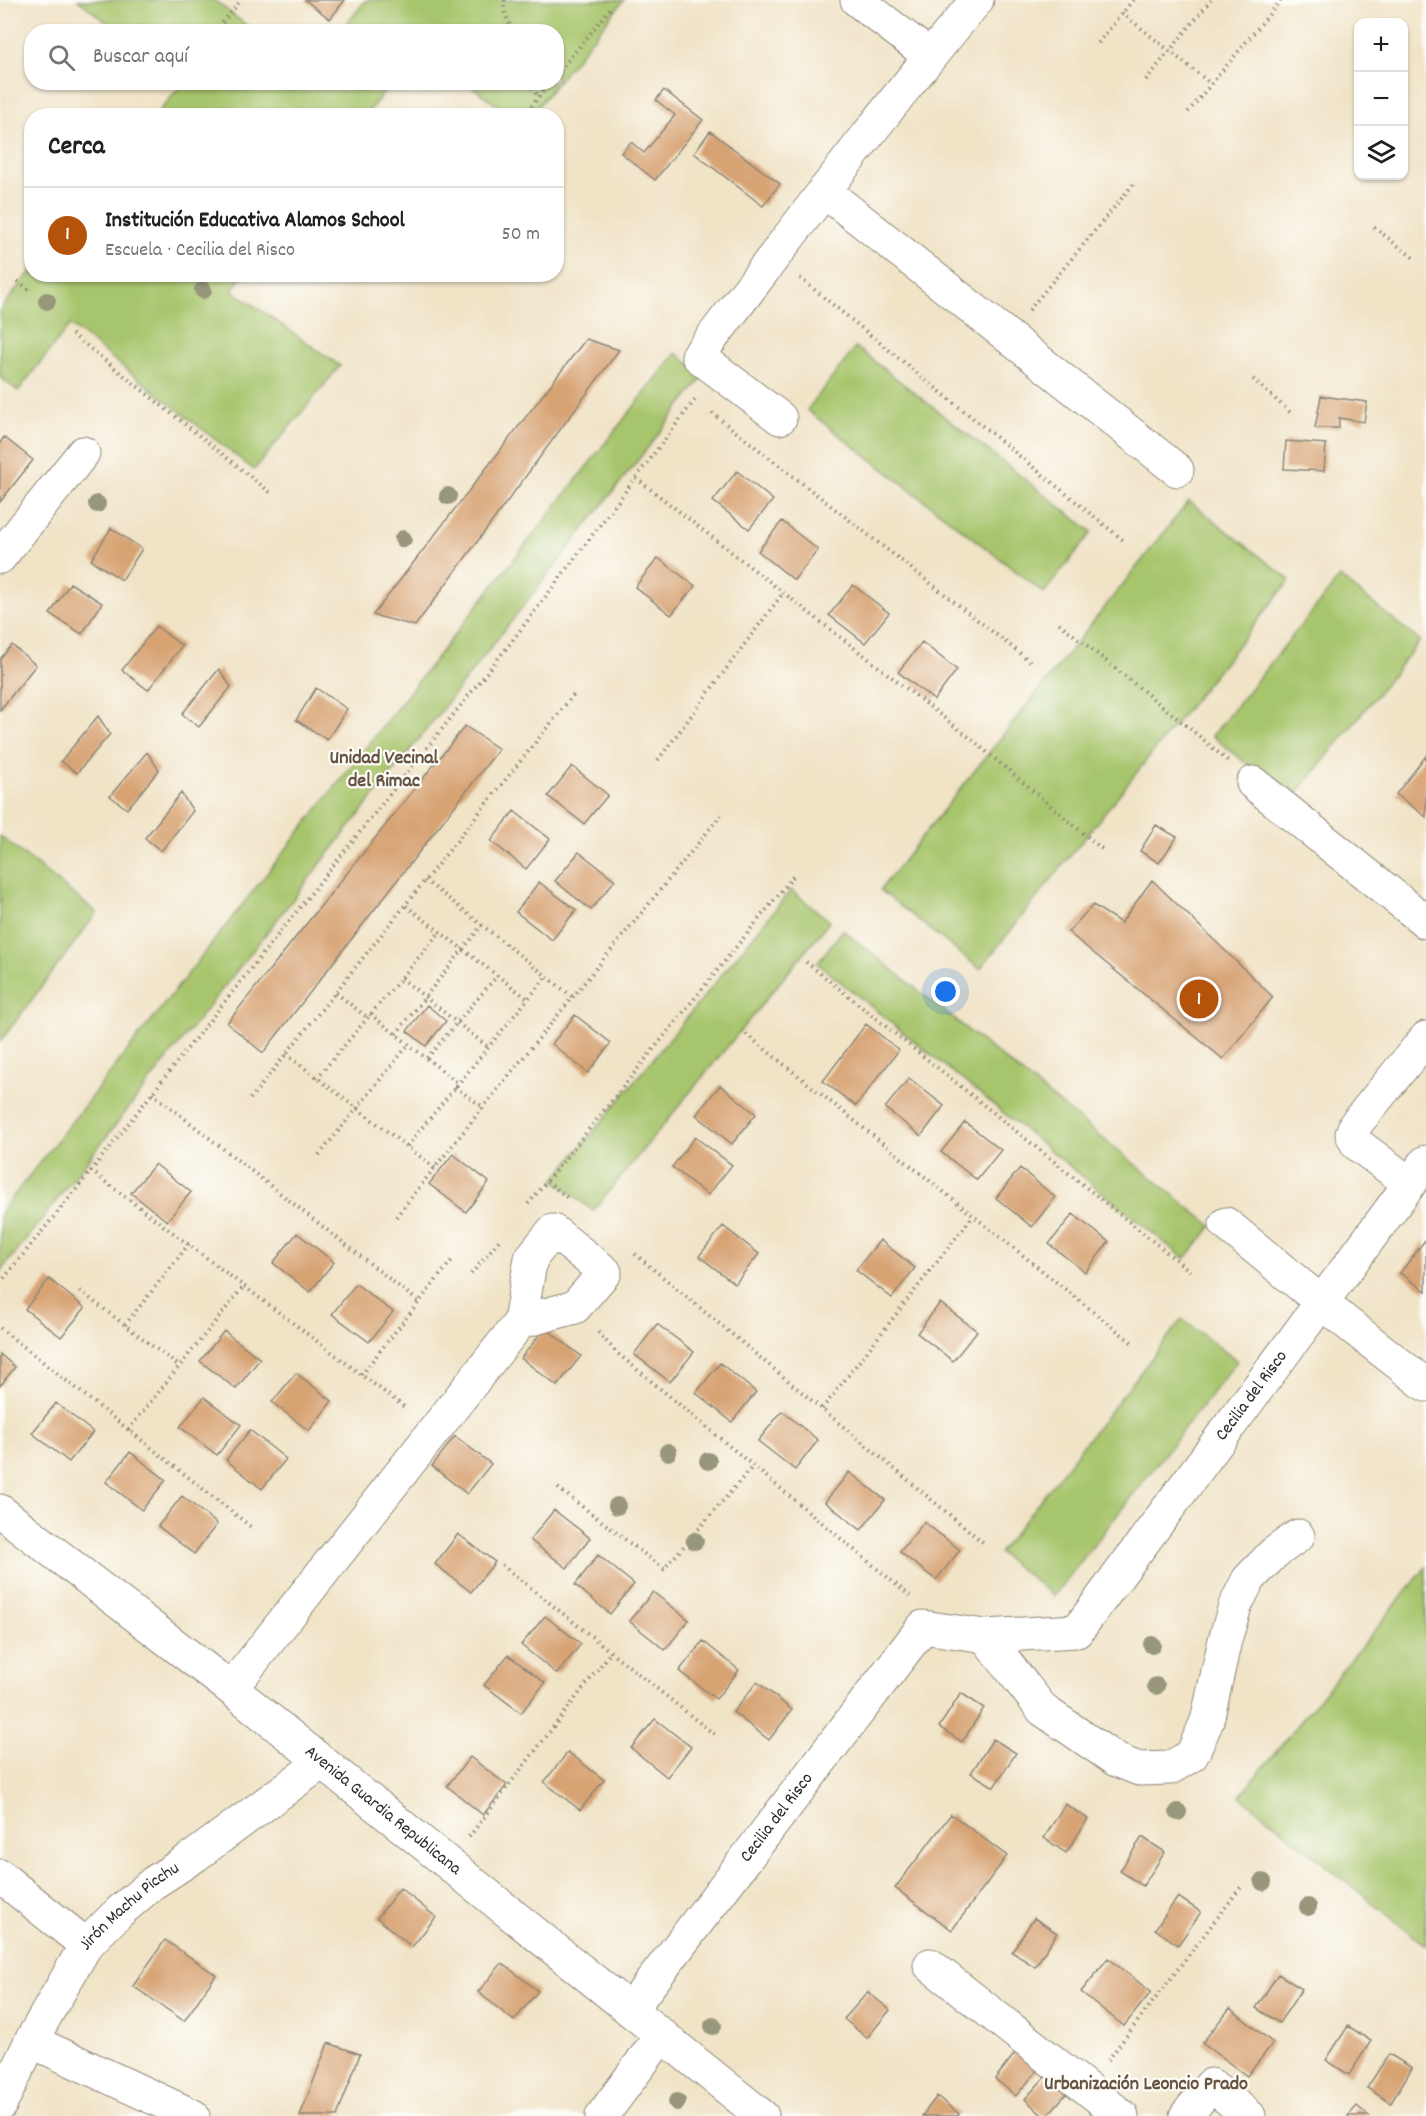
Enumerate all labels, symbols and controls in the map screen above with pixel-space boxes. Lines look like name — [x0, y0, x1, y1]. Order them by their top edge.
map controls — [1354, 18, 1408, 180]
button: + — [1354, 18, 1408, 72]
search box — [24, 24, 564, 90]
icon: search — [45, 41, 78, 74]
text: Buscar aquí — [93, 42, 188, 73]
button: − — [1354, 72, 1408, 126]
button: layers — [1354, 126, 1408, 180]
text: Cerca — [48, 129, 105, 166]
text: Institución Educativa Alamos School — [105, 206, 405, 237]
text: 1 — [65, 221, 70, 249]
text: 50 m — [502, 221, 540, 249]
text: Escuela · Cecilia del Risco — [105, 237, 295, 265]
district label: Unidad Vecinal del Rimac — [330, 745, 439, 796]
pin: 1 — [1180, 976, 1218, 1022]
your location — [931, 977, 960, 1006]
street label: Cecilia del Risco — [1210, 1345, 1294, 1446]
street label: Avenida Guardia Republicana — [299, 1740, 467, 1882]
street label: Cecilia del Risco — [735, 1768, 820, 1868]
street label: Jirón Machu Picchu — [73, 1856, 185, 1955]
district label: Urbanización Leoncio Prado — [1044, 2071, 1248, 2099]

